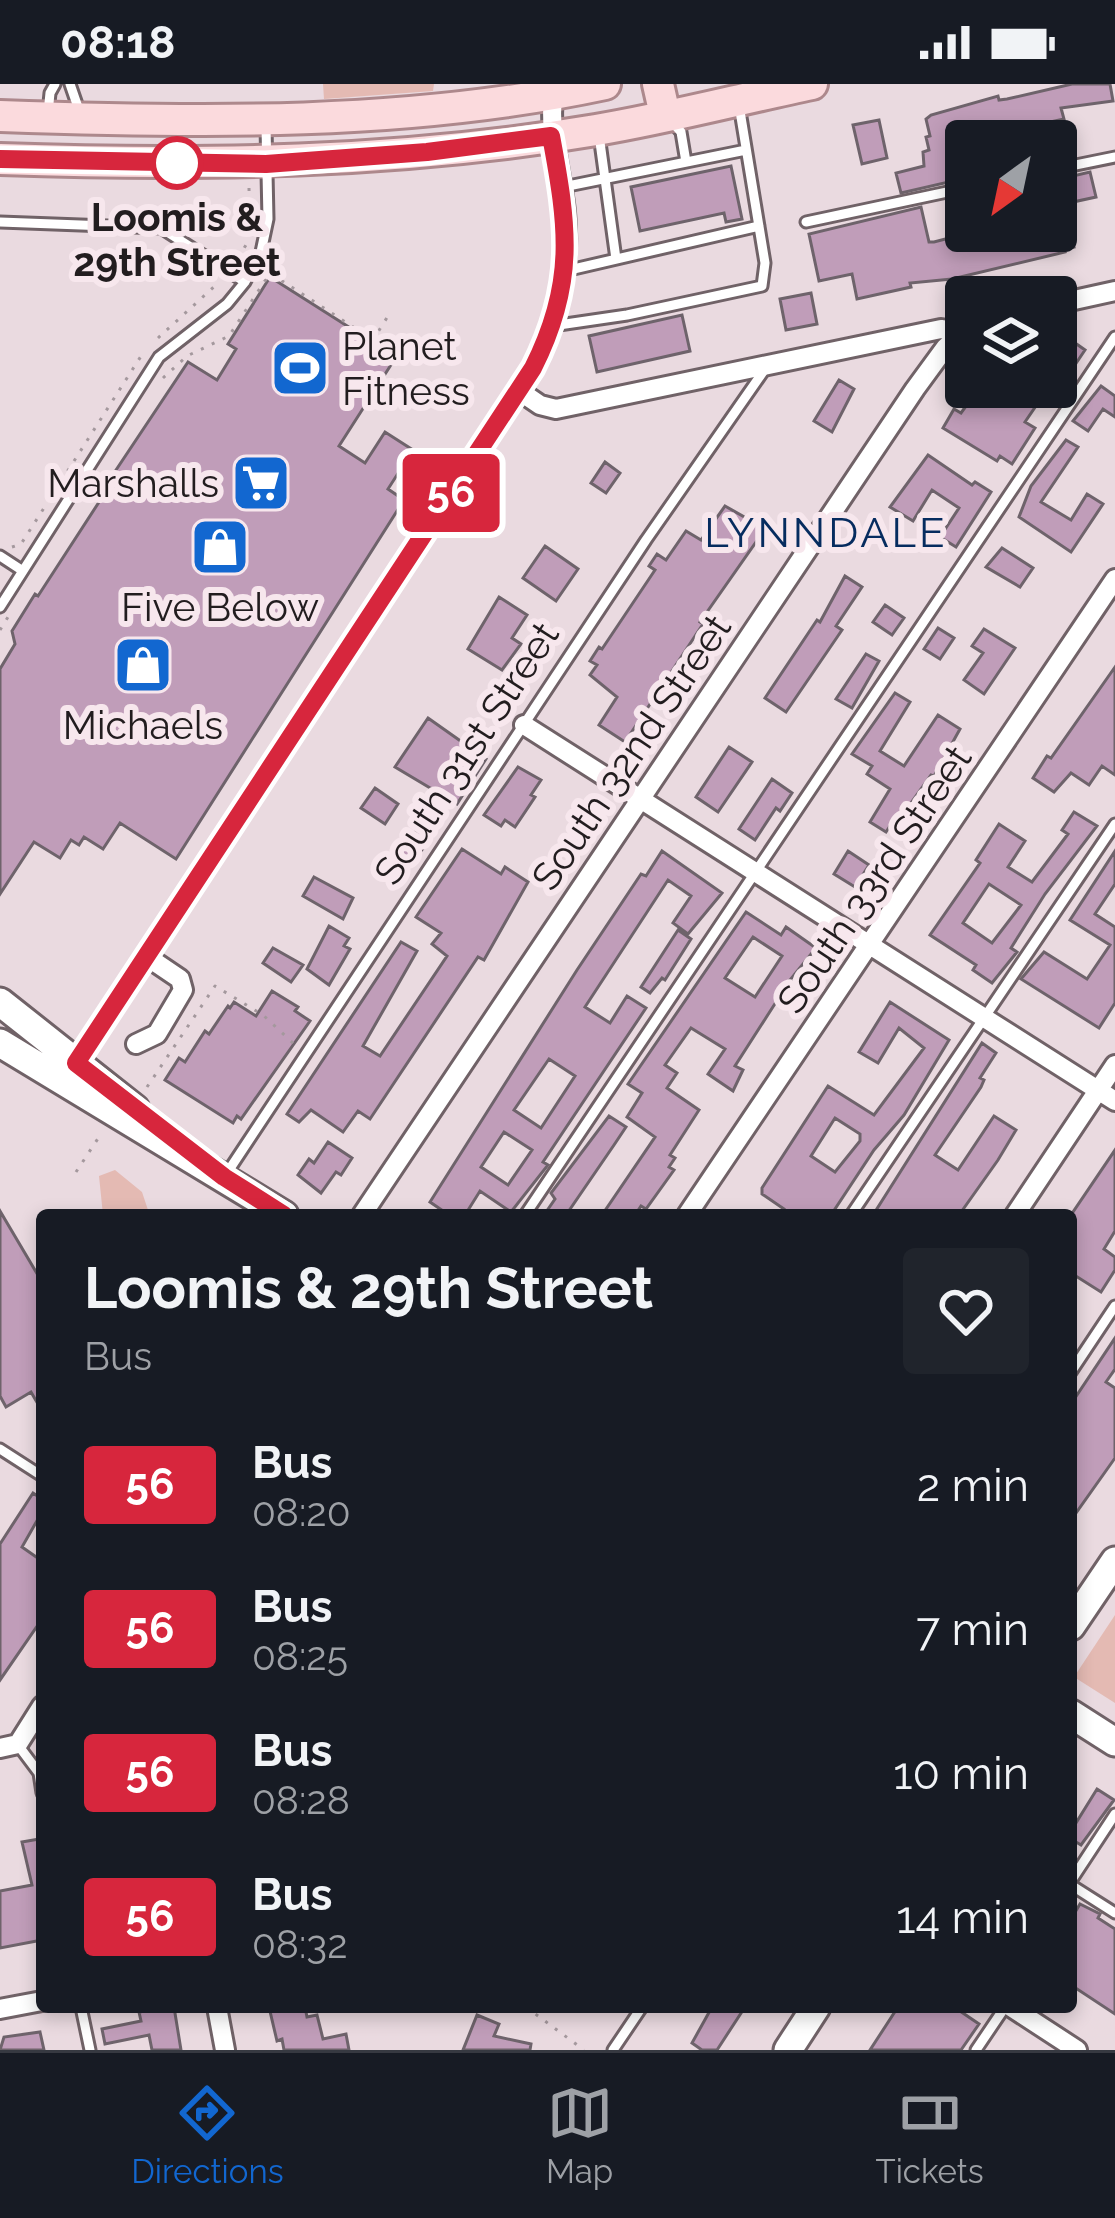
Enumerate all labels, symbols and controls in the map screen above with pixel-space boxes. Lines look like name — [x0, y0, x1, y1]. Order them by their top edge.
text: 08:18 — [60, 16, 175, 69]
north arrow — [945, 120, 1077, 252]
map controls — [945, 120, 1077, 408]
marker: Loomis & 29th Street — [152, 138, 202, 188]
place label: Loomis & 29th Street — [73, 194, 281, 285]
button: layers — [945, 276, 1077, 408]
place label: Planet Fitness — [342, 323, 470, 414]
sports icon: Planet Fitness — [269, 337, 331, 399]
supermarket icon: Marshalls — [230, 452, 292, 514]
line badge: 56 — [397, 454, 505, 532]
place label: Marshalls — [47, 460, 219, 506]
text: 56 — [427, 468, 475, 517]
district label: LYNNDALE — [704, 508, 948, 557]
shop icon: Five Below — [189, 516, 251, 578]
place label: Five Below — [121, 584, 319, 630]
street label: South 32nd Street — [522, 606, 740, 898]
street label: South 31st Street — [364, 613, 568, 893]
shop icon: Michaels — [112, 634, 174, 696]
place label: Michaels — [63, 702, 223, 748]
street label: South 33rd Street — [767, 736, 981, 1022]
button: heart — [903, 1248, 1029, 1374]
text: Loomis & 29th Street — [84, 1254, 653, 1321]
text: Bus — [84, 1333, 152, 1379]
text: Bus — [252, 1436, 333, 1489]
text: 2 min — [917, 1459, 1029, 1512]
text: 56 — [126, 1460, 174, 1509]
text: 08:20 — [252, 1489, 351, 1535]
text: Bus — [252, 1580, 333, 1633]
text: 7 min — [916, 1603, 1029, 1656]
text: 56 — [126, 1604, 174, 1653]
text: 08:25 — [252, 1633, 348, 1679]
text: Bus — [252, 1724, 333, 1777]
text: 10 min — [893, 1747, 1029, 1800]
text: 56 — [126, 1748, 174, 1797]
text: 08:28 — [252, 1777, 350, 1823]
text: Bus — [252, 1868, 333, 1921]
text: 14 min — [896, 1891, 1029, 1944]
text: 56 — [126, 1892, 174, 1941]
text: 08:32 — [252, 1921, 347, 1967]
tab: Directions — [131, 2080, 284, 2191]
tab: Map — [546, 2080, 613, 2191]
tab: Tickets — [876, 2080, 984, 2191]

